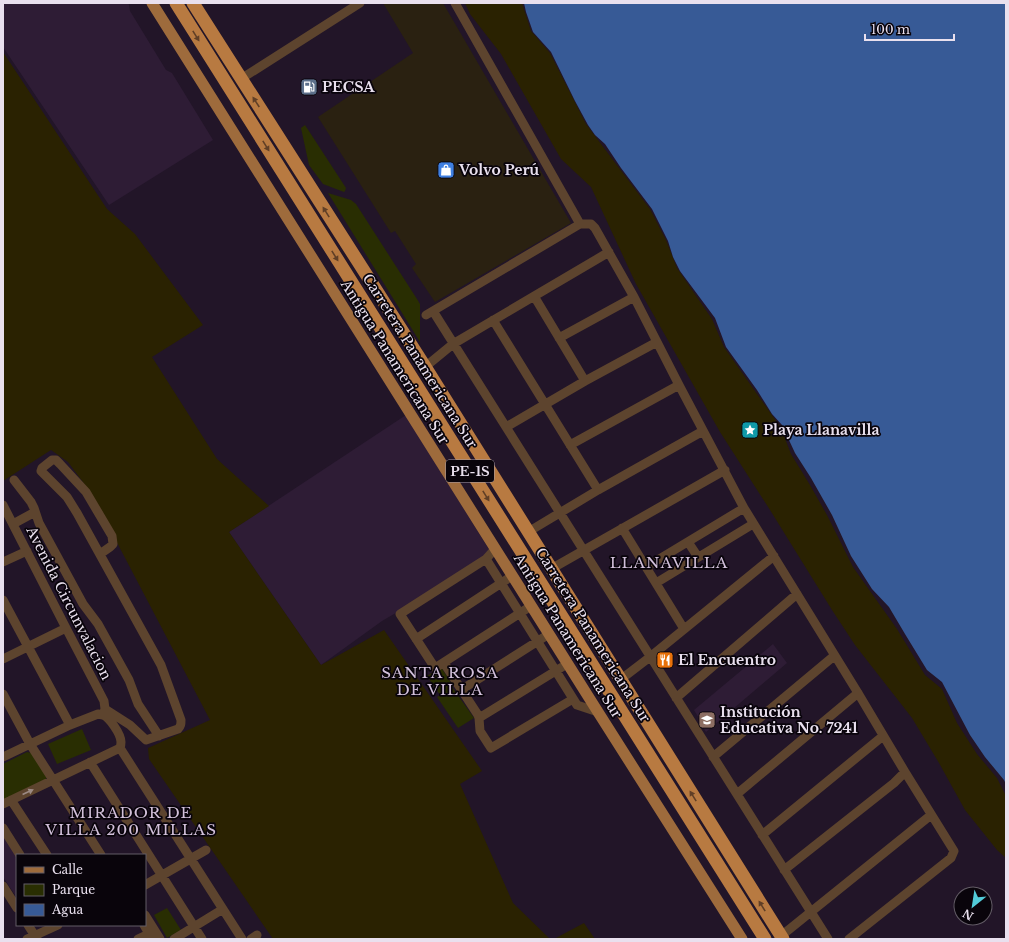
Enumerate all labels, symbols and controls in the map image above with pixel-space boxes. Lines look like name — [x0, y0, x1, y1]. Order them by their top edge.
scale bar — [865, 16, 954, 42]
text: 100 m — [871, 22, 910, 37]
one-way arrow — [193, 30, 200, 42]
fuel station icon: PECSA — [299, 77, 319, 97]
place label: PECSA — [322, 78, 375, 96]
one-way arrow — [252, 97, 260, 107]
one-way arrow — [262, 140, 269, 152]
shop icon: Volvo Perú — [436, 160, 456, 180]
place label: Volvo Perú — [458, 161, 539, 179]
one-way arrow — [322, 206, 329, 218]
one-way arrow — [331, 251, 339, 261]
street label: Carretera Panamericana Sur — [359, 270, 481, 452]
street label: Antigua Panamericana Sur — [336, 276, 453, 448]
place icon: Playa Llanavilla — [740, 420, 760, 440]
place label: Playa Llanavilla — [763, 421, 880, 439]
road number: PE-1S — [446, 460, 494, 482]
one-way arrow — [483, 491, 490, 502]
street label: Avenida Circunvalacion — [22, 522, 116, 683]
street label: Carretera Panamericana Sur — [532, 544, 654, 726]
street label: Antigua Panamericana Sur — [509, 550, 626, 722]
district label: LLANAVILLA — [610, 553, 728, 572]
restaurant icon: El Encuentro — [655, 650, 675, 670]
place label: El Encuentro — [678, 651, 776, 669]
district label: SANTA ROSA DE VILLA — [381, 663, 499, 699]
place label: Institución Educativa No. 7241 — [720, 703, 858, 737]
school or university icon: Institución Educativa No. 7241 — [697, 710, 717, 730]
one-way arrow — [22, 789, 33, 795]
one-way arrow — [689, 791, 697, 801]
district label: MIRADOR DE VILLA 200 MILLAS — [44, 803, 217, 839]
legend — [16, 854, 146, 926]
text: Calle — [52, 862, 83, 877]
text: Parque — [52, 882, 95, 897]
north arrow — [953, 886, 993, 926]
one-way arrow — [758, 901, 766, 911]
text: Agua — [51, 902, 83, 917]
text: N — [959, 906, 976, 923]

